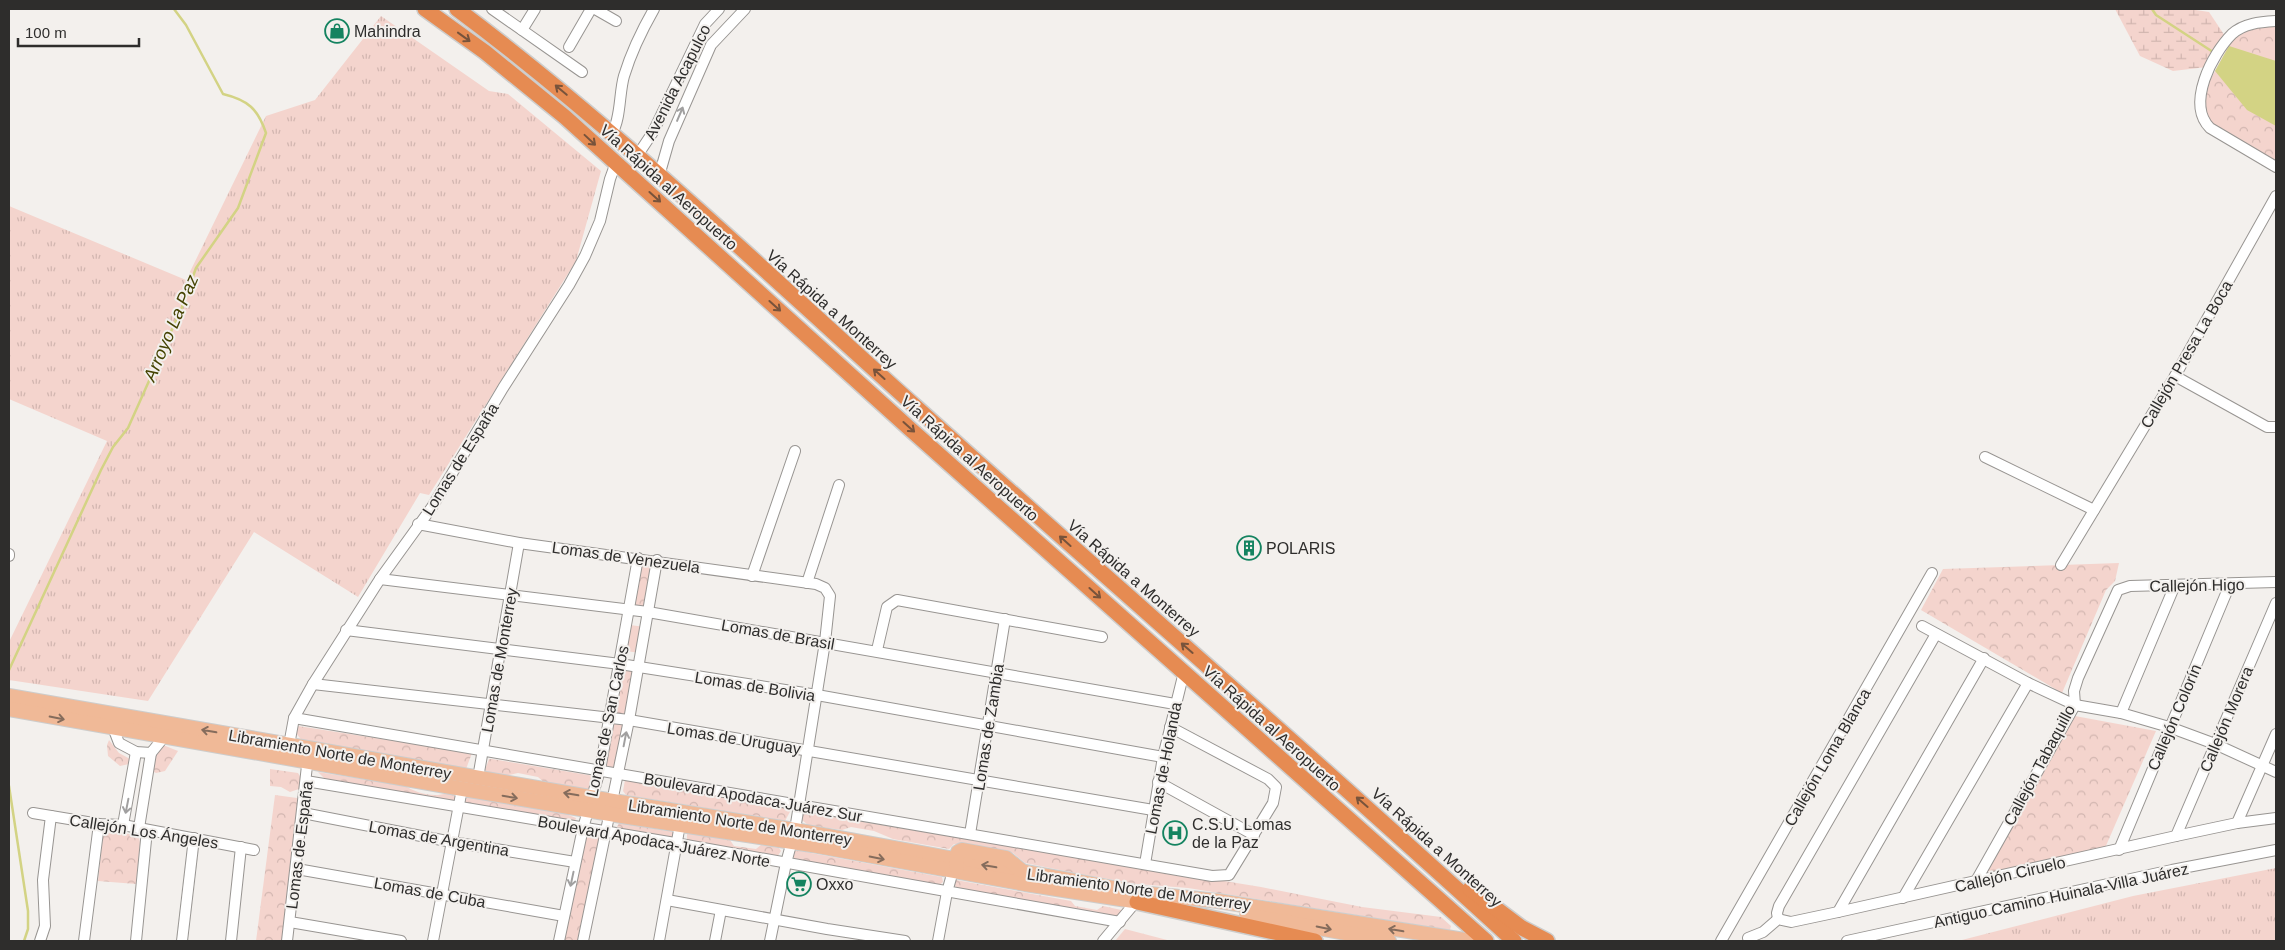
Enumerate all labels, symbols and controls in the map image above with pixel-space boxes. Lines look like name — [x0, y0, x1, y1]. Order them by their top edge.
scale bar — [18, 15, 139, 47]
shop icon: Mahindra — [324, 18, 350, 44]
street label: Avenida Acapulco — [641, 22, 714, 143]
place label: Mahindra — [354, 23, 421, 40]
text: 100 m — [25, 24, 67, 41]
one-way arrow — [457, 32, 470, 43]
one-way arrow — [554, 84, 567, 95]
one-way arrow — [676, 106, 685, 122]
street label: Vía Rápida al Aeropuerto — [597, 121, 741, 254]
one-way arrow — [583, 134, 596, 146]
one-way arrow — [648, 191, 661, 203]
street label: Vía Rápida a Monterrey — [763, 247, 900, 372]
water label: Arroyo La Paz — [139, 272, 202, 385]
street label: Callejón Presa La Boca — [2137, 278, 2236, 431]
one-way arrow — [769, 300, 782, 312]
one-way arrow — [872, 368, 885, 380]
street label: Vía Rápida al Aeropuerto — [898, 392, 1042, 525]
street label: Lomas de España — [419, 400, 502, 518]
one-way arrow — [902, 421, 915, 433]
street label: Vía Rápida a Monterrey — [1064, 517, 1203, 640]
one-way arrow — [1059, 535, 1072, 547]
building icon: POLARIS — [1236, 535, 1262, 561]
street label: Lomas de Venezuela — [551, 539, 701, 576]
place label: POLARIS — [1266, 540, 1335, 557]
street label: Callejón Higo — [2149, 576, 2245, 595]
street label: Lomas de Monterrey — [478, 586, 521, 734]
one-way arrow — [1089, 588, 1102, 599]
street label: Lomas de Brasil — [720, 616, 836, 653]
one-way arrow — [1181, 643, 1194, 654]
street label: Lomas de San Carlos — [583, 644, 632, 798]
street label: Callejón Colorín — [2144, 661, 2205, 773]
street label: Lomas de Zambia — [970, 662, 1007, 792]
street label: Vía Rápida al Aeropuerto — [1200, 662, 1344, 795]
street label: Callejón Morera — [2197, 664, 2256, 774]
street label: Lomas de Bolivia — [693, 669, 817, 704]
street label: Callejón Loma Blanca — [1781, 686, 1874, 829]
street label: Lomas de Holanda — [1142, 700, 1185, 836]
street label: Callejón Tabaquillo — [2000, 702, 2078, 828]
one-way arrow — [48, 714, 64, 724]
street label: Lomas de Uruguay — [666, 720, 802, 757]
one-way arrow — [202, 726, 218, 736]
street label: Libramiento Norte de Monterrey — [227, 727, 453, 782]
one-way arrow — [620, 732, 630, 748]
street label: Boulevard Apodaca-Juárez Sur — [642, 770, 864, 825]
street label: Lomas de España — [283, 780, 316, 910]
street label: Vía Rápida a Monterrey — [1368, 785, 1505, 910]
one-way arrow — [563, 788, 579, 798]
one-way arrow — [502, 793, 518, 803]
street label: Libramiento Norte de Monterrey — [627, 796, 853, 849]
one-way arrow — [1355, 796, 1368, 808]
one-way arrow — [121, 797, 131, 813]
street label: Callejón Los Ángeles — [68, 810, 220, 852]
street label: Boulevard Apodaca-Juárez Norte — [536, 813, 772, 870]
place label: C.S.U. Lomas de la Paz — [1192, 816, 1292, 851]
street label: Lomas de Argentina — [367, 818, 511, 859]
hospital icon: C.S.U. Lomas de la Paz — [1162, 820, 1188, 846]
one-way arrow — [869, 853, 885, 863]
street label: Callejón Ciruelo — [1953, 853, 2067, 895]
street label: Antiguo Camino Huinala-Villa Juárez — [1932, 860, 2190, 931]
one-way arrow — [982, 861, 998, 871]
street label: Libramiento Norte de Monterrey — [1026, 865, 1252, 914]
one-way arrow — [566, 871, 576, 887]
supermarket icon: Oxxo — [786, 871, 812, 897]
street label: Lomas de Cuba — [373, 874, 487, 911]
place label: Oxxo — [816, 876, 853, 893]
one-way arrow — [1316, 924, 1332, 933]
one-way arrow — [1389, 924, 1405, 934]

